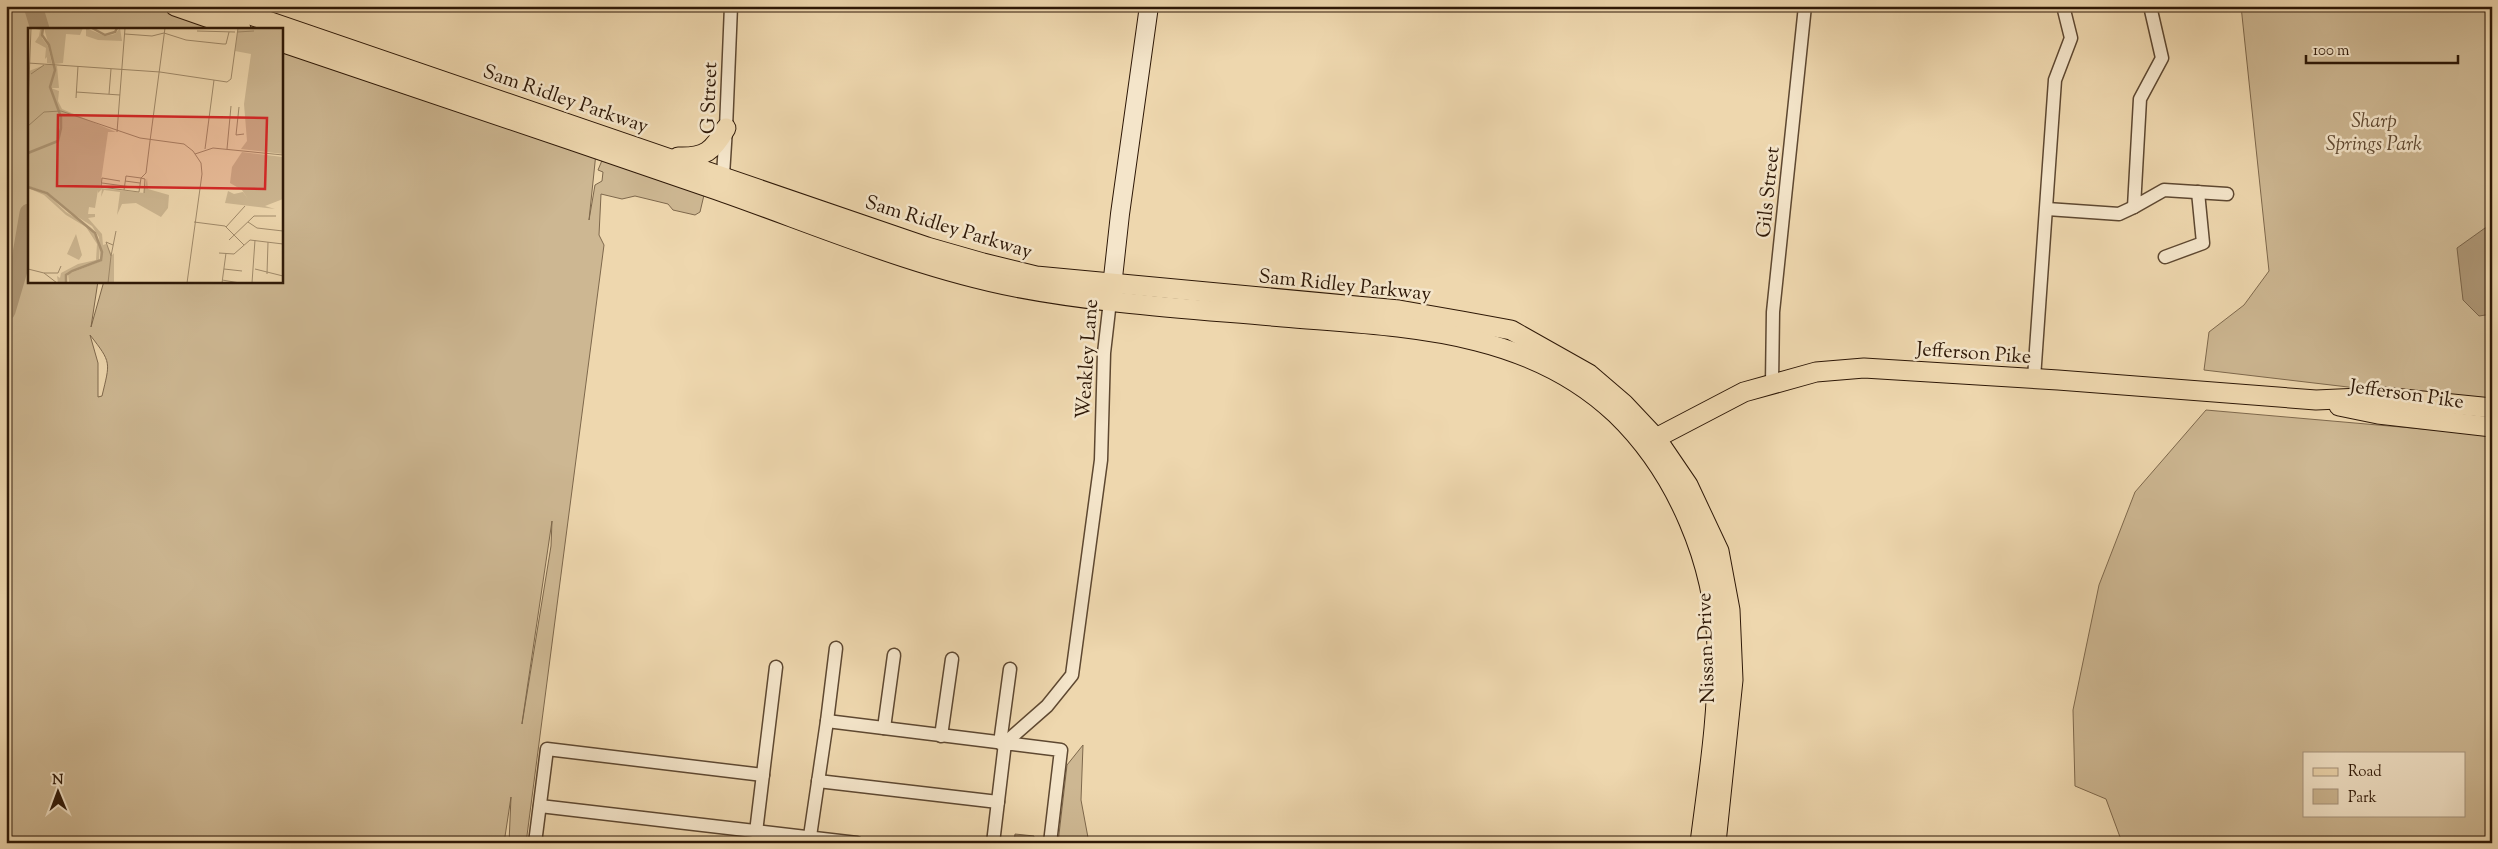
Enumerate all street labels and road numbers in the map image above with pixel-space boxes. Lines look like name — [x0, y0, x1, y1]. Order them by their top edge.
street label: Sam Ridley Parkway — [478, 58, 652, 142]
street label: G Street — [695, 61, 726, 135]
street label: Gils Street — [1750, 145, 1789, 239]
street label: Sam Ridley Parkway — [861, 189, 1036, 268]
street label: Sam Ridley Parkway — [1257, 263, 1433, 310]
street label: Weakley Lane — [1070, 298, 1107, 420]
street label: Jefferson Pike — [1914, 336, 2032, 373]
street label: Jefferson Pike — [2347, 373, 2466, 418]
street label: Nissan Drive — [1691, 592, 1724, 704]

